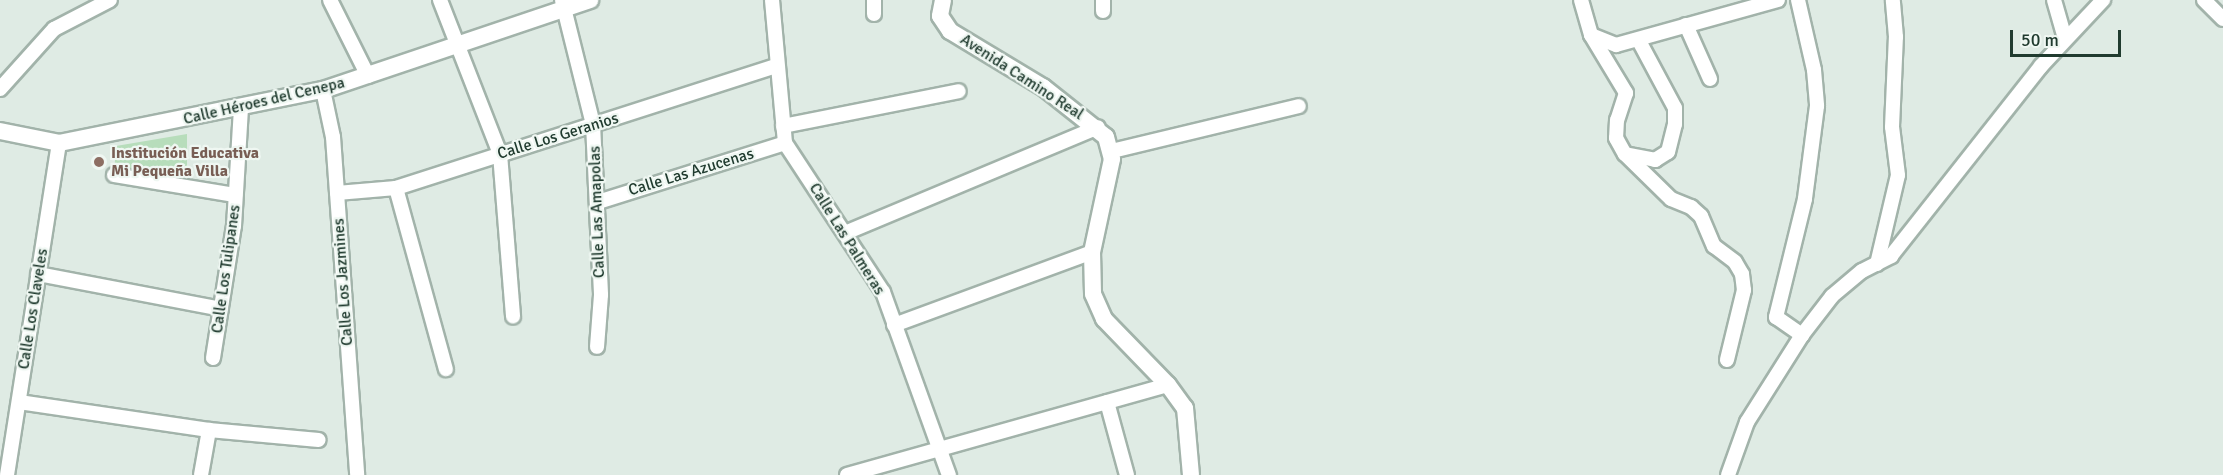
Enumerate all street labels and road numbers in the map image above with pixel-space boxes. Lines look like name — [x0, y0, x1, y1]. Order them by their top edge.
street label: Avenida Camino Real — [957, 30, 1087, 124]
street label: Calle Héroes del Cenepa — [181, 73, 347, 129]
street label: Calle Los Geranios — [495, 108, 621, 164]
street label: Calle Las Azucenas — [626, 144, 756, 200]
street label: Calle Las Amapolas — [585, 146, 609, 278]
street label: Calle Las Palmeras — [805, 180, 889, 298]
street label: Calle Los Tulipanes — [207, 203, 245, 335]
street label: Calle Los Jazmines — [329, 218, 357, 346]
street label: Calle Los Claveles — [14, 247, 52, 371]

